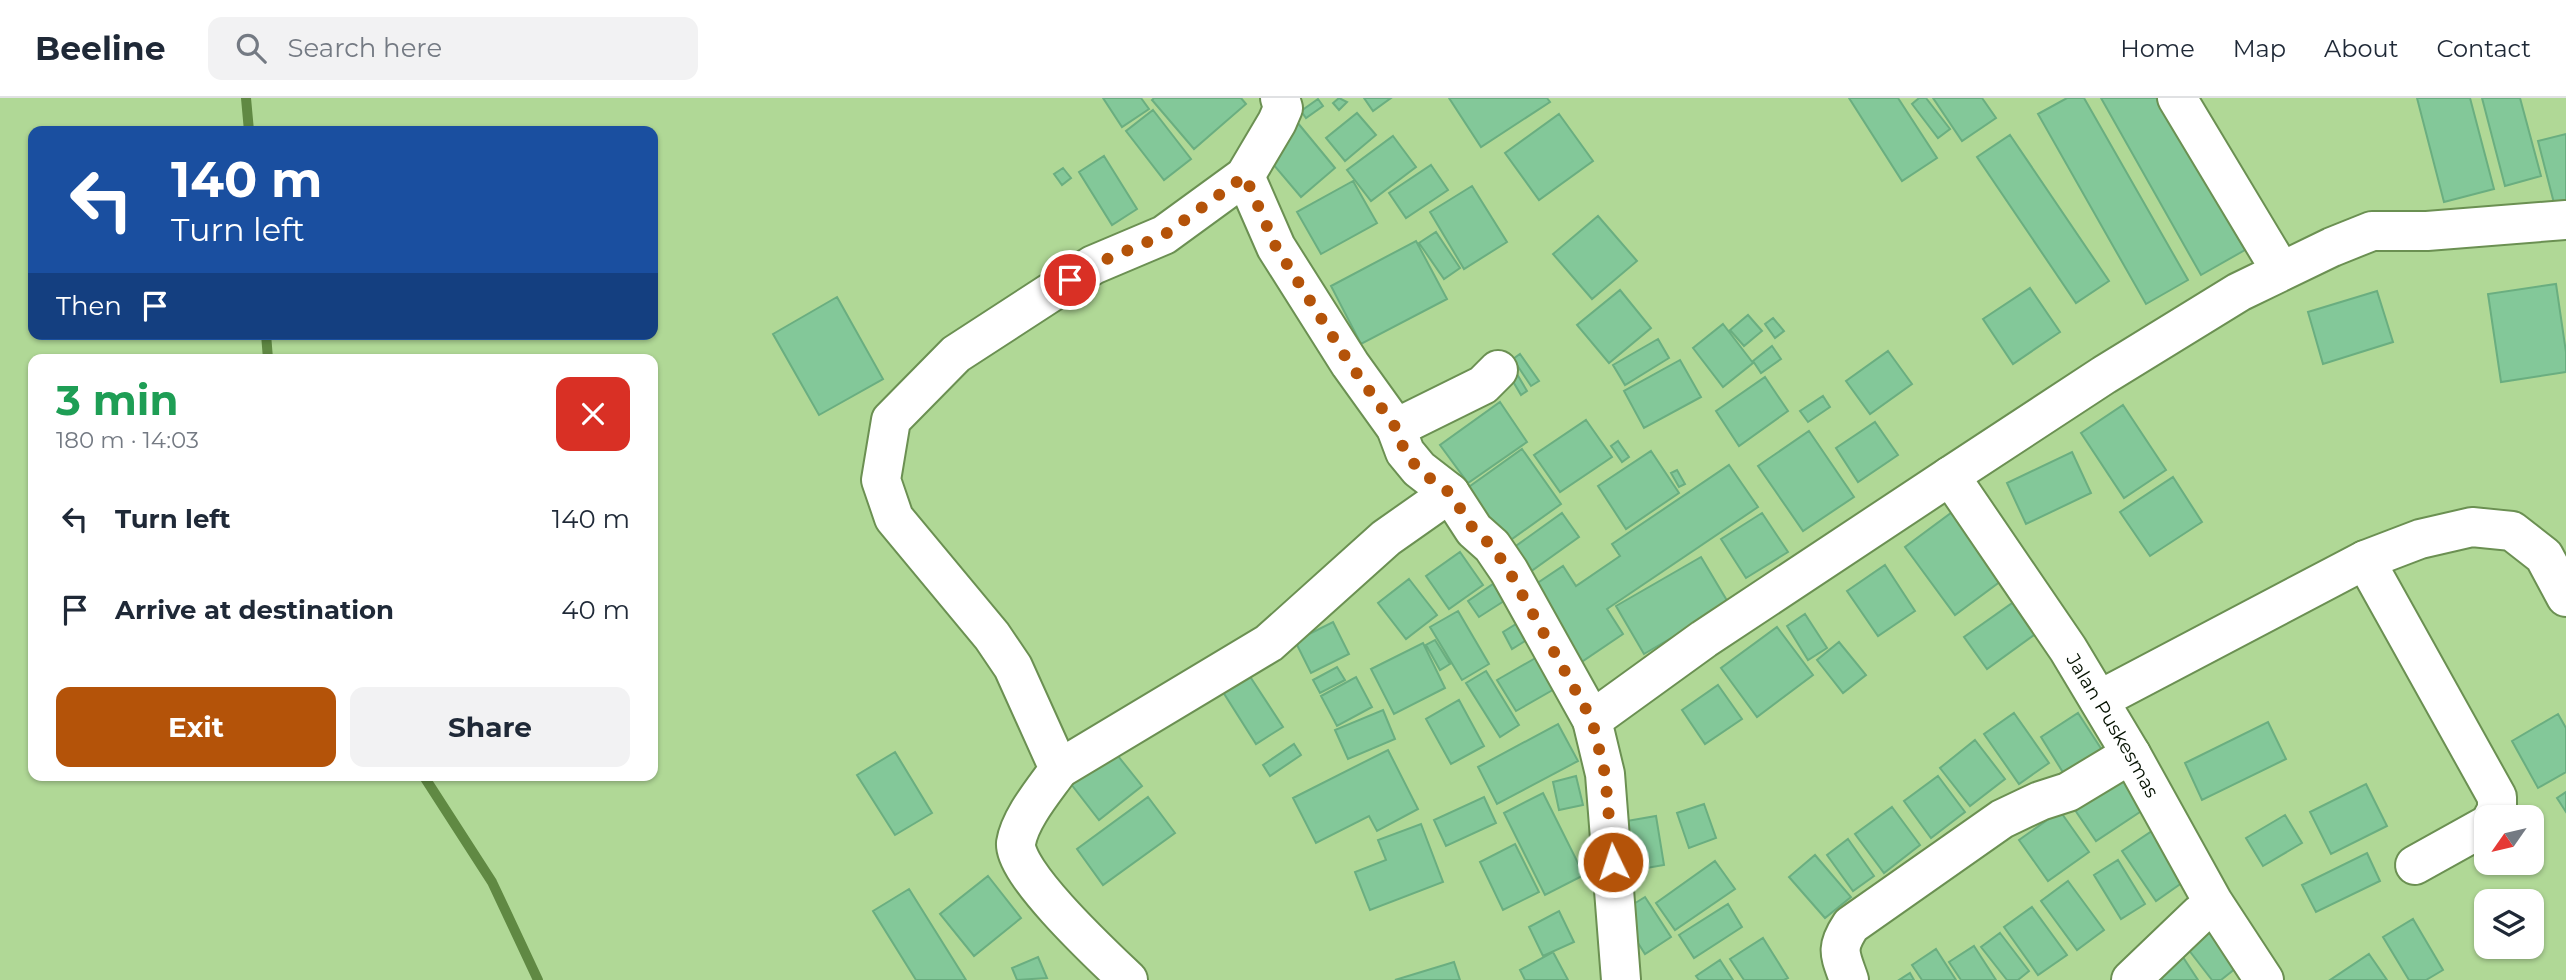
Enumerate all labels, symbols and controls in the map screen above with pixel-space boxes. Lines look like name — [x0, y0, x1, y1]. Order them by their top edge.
search box — [208, 17, 698, 80]
text: Beeline — [35, 28, 166, 68]
icon: search — [232, 29, 270, 67]
text: Search here — [288, 32, 442, 64]
text: Home — [2120, 34, 2195, 63]
text: Map — [2233, 34, 2286, 63]
text: About — [2324, 34, 2398, 63]
text: Contact — [2436, 34, 2531, 63]
text: 140 m — [171, 150, 323, 209]
icon: left — [56, 154, 147, 245]
text: Turn left — [171, 210, 305, 249]
pin — [1040, 250, 1100, 310]
icon: arrive — [1051, 261, 1089, 299]
icon: arrive — [136, 287, 174, 325]
text: Then — [56, 290, 122, 322]
text: 3 min — [56, 374, 178, 426]
button: close — [556, 377, 630, 451]
text: 180 m · 14:03 — [56, 426, 199, 454]
icon: left — [56, 500, 94, 538]
text: Turn left — [115, 503, 231, 535]
text: 140 m — [552, 503, 630, 535]
icon: arrive — [56, 591, 94, 629]
text: Arrive at destination — [115, 594, 394, 626]
text: 40 m — [561, 594, 630, 626]
street label: Jalan Puskesmas — [2061, 648, 2164, 801]
button: Exit — [56, 687, 336, 767]
button: Share — [350, 687, 630, 767]
north arrow — [2474, 805, 2544, 875]
map controls — [2474, 805, 2544, 959]
position arrow — [1576, 825, 1650, 899]
button: layers — [2474, 889, 2544, 959]

